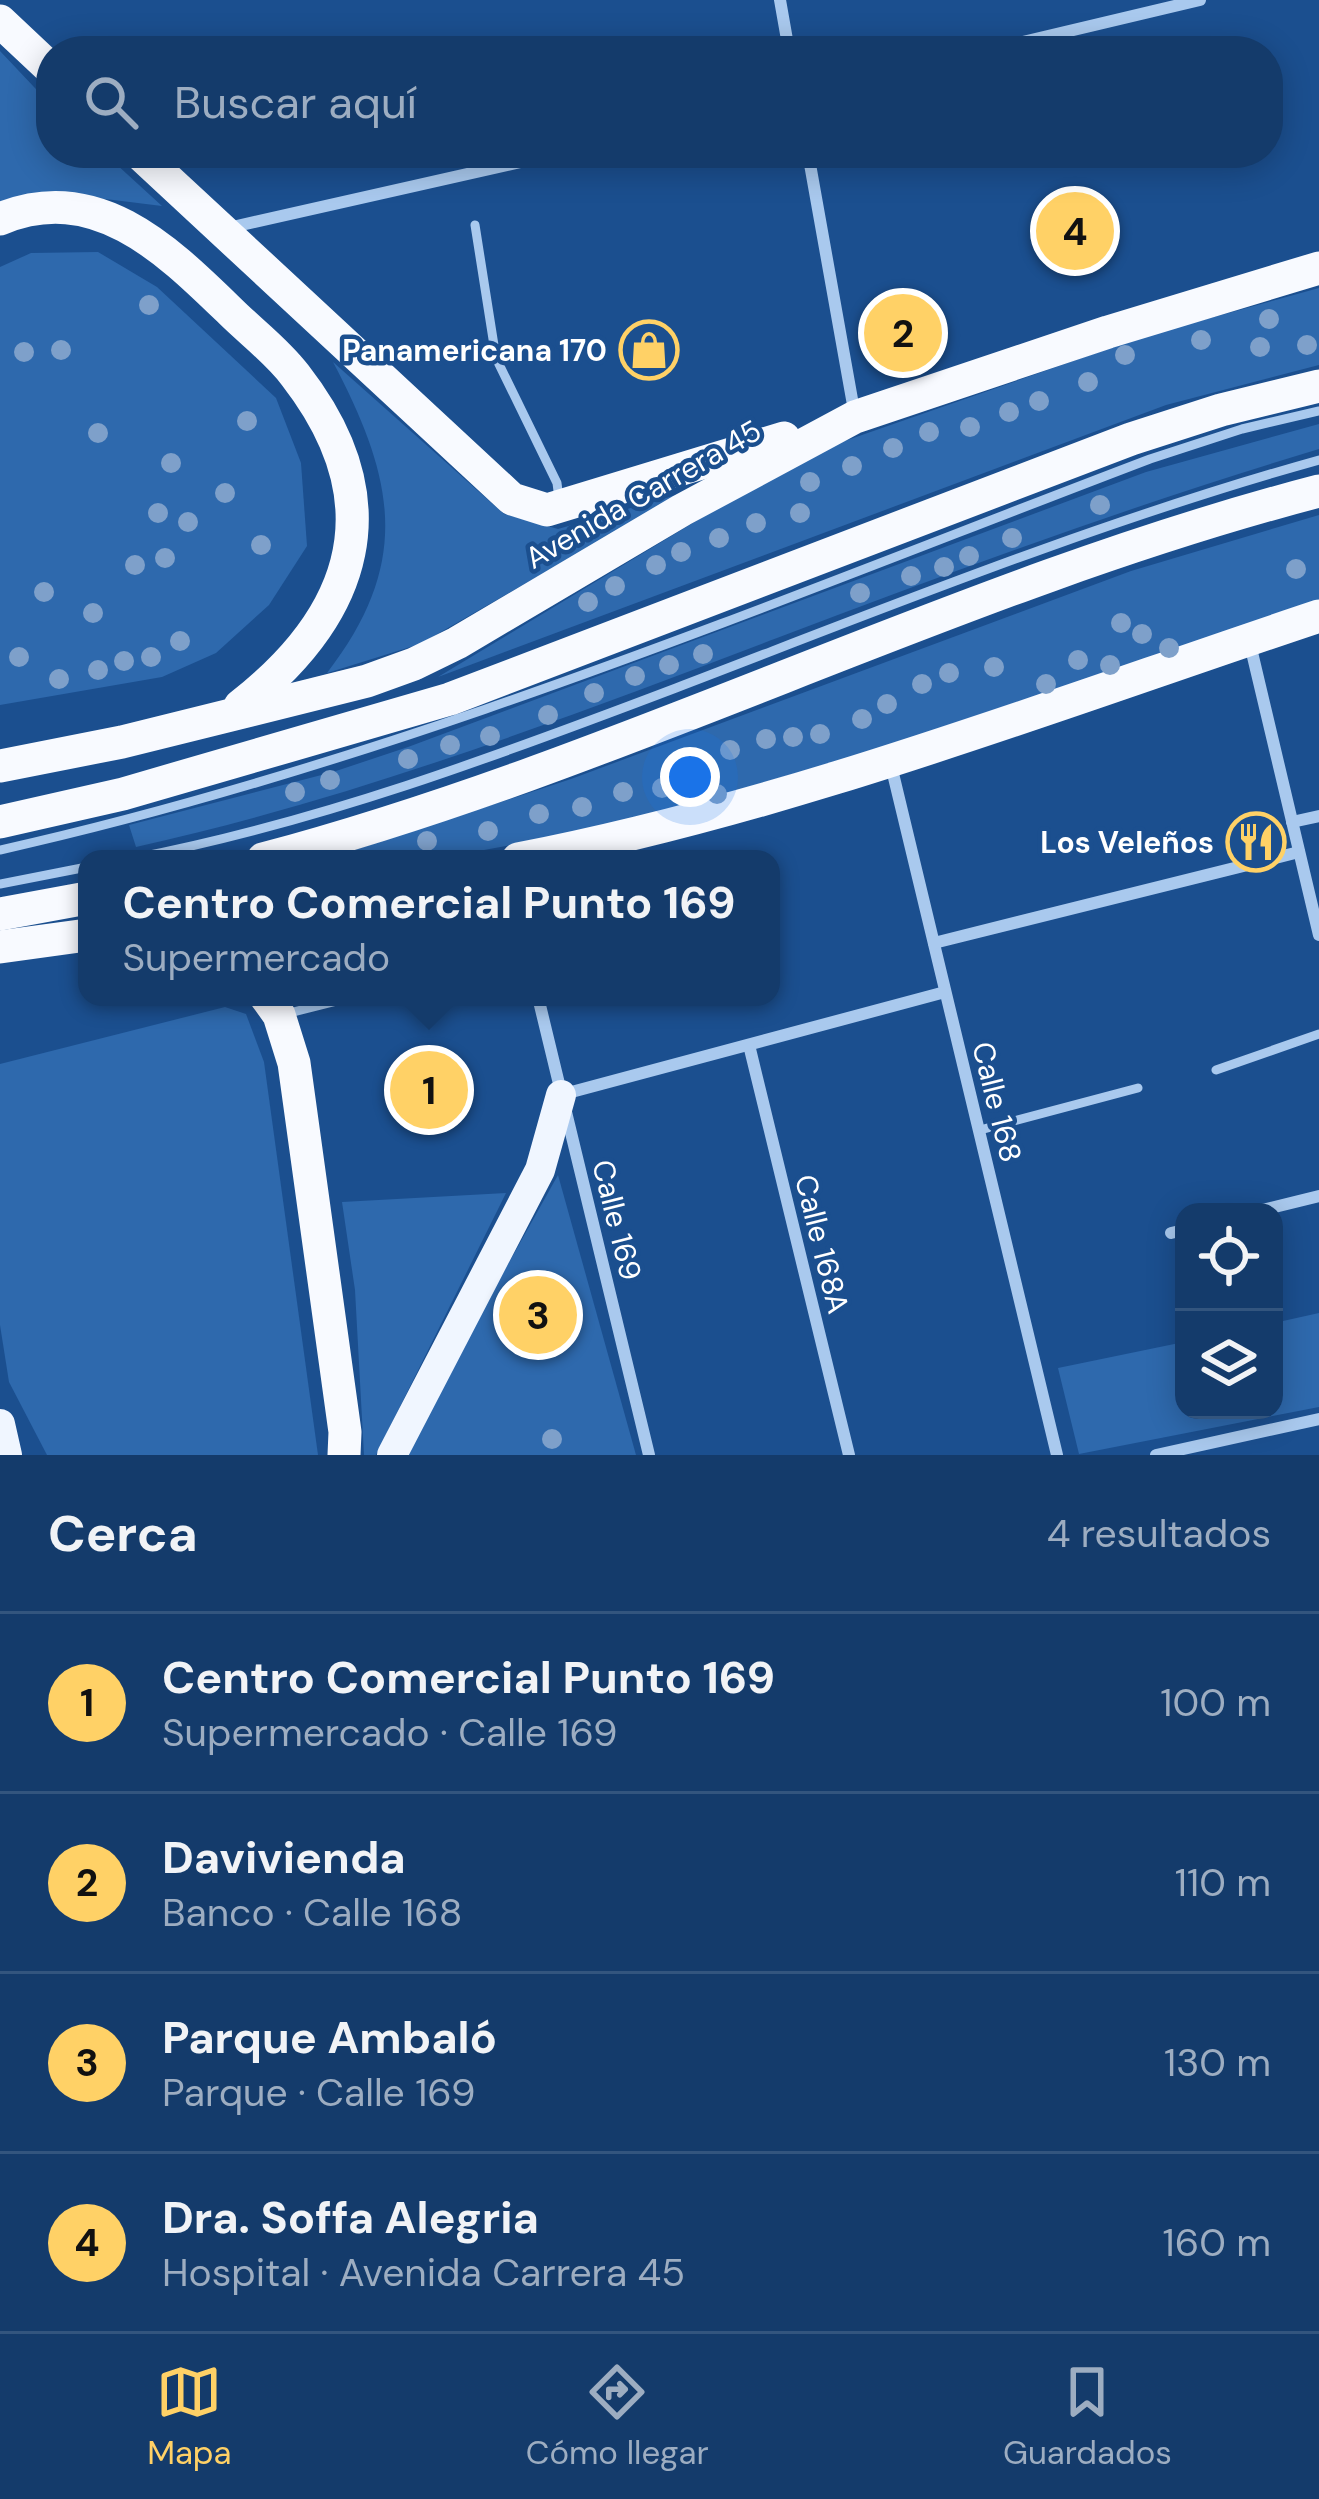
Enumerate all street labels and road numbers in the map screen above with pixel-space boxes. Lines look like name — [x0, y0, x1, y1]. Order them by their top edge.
street label: Avenida Carrera 45 — [518, 411, 768, 577]
street label: Calle 168 — [963, 1038, 1031, 1166]
street label: Calle 169 — [583, 1156, 651, 1284]
street label: Calle 168A — [786, 1171, 858, 1318]

